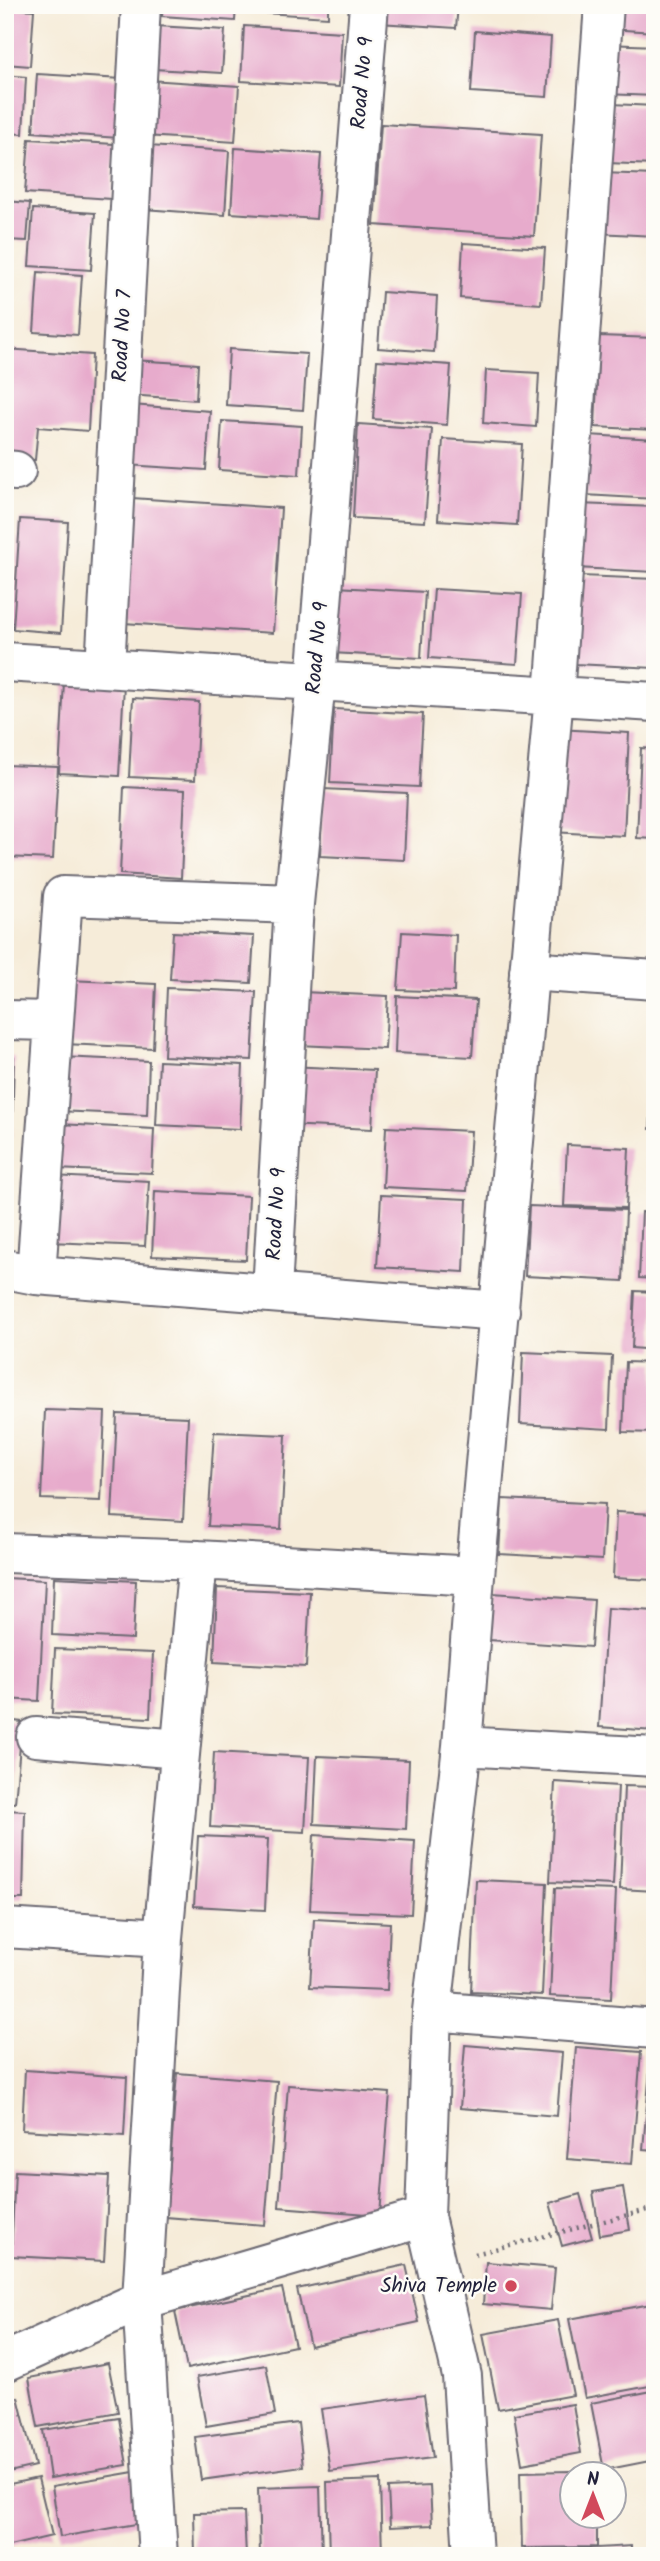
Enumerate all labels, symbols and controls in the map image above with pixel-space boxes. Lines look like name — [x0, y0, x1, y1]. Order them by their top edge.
street label: Road No 9 — [343, 35, 383, 131]
street label: Road No 7 — [104, 288, 142, 383]
street label: Road No 9 — [298, 600, 338, 696]
street label: Road No 9 — [258, 1167, 296, 1261]
place label: Shiva Temple — [380, 2270, 498, 2303]
marker: Shiva Temple — [503, 2278, 519, 2294]
north arrow — [558, 2460, 628, 2530]
text: N — [587, 2465, 599, 2495]

